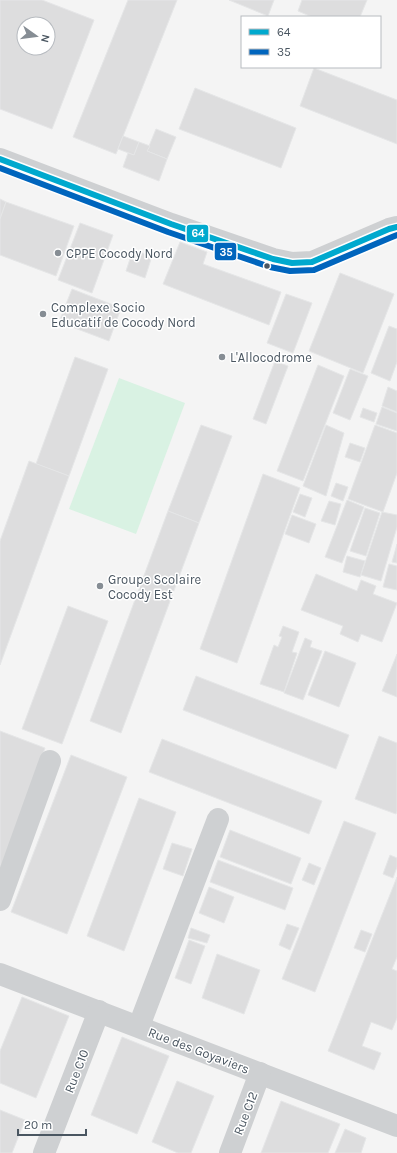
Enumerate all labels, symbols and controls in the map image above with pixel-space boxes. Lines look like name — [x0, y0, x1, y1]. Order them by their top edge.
north arrow — [16, 16, 56, 56]
legend — [241, 16, 381, 68]
text: 64 — [277, 25, 291, 39]
text: N — [38, 33, 52, 44]
text: 35 — [277, 45, 291, 59]
line badge: 64 — [186, 224, 209, 243]
text: 64 — [191, 227, 205, 240]
line badge: 35 — [214, 242, 237, 261]
place label: CPPE Cocody Nord — [66, 246, 173, 261]
text: 35 — [219, 246, 233, 259]
marker: CPPE Cocody Nord — [53, 248, 63, 258]
unlabelled marker — [262, 261, 272, 271]
place label: Complexe Socio Educatif de Cocody Nord — [51, 300, 196, 330]
marker: Complexe Socio Educatif de Cocody Nord — [38, 309, 48, 319]
place label: L'Allocodrome — [230, 350, 312, 365]
marker: L'Allocodrome — [217, 352, 227, 362]
place label: Groupe Scolaire Cocody Est — [108, 572, 201, 602]
marker: Groupe Scolaire Cocody Est — [95, 581, 105, 591]
street label: Rue des Goyaviers — [146, 1024, 252, 1077]
street label: Rue C10 — [61, 1047, 92, 1095]
street label: Rue C12 — [230, 1089, 261, 1137]
scale bar — [18, 1111, 86, 1137]
text: 20 m — [24, 1118, 52, 1132]

